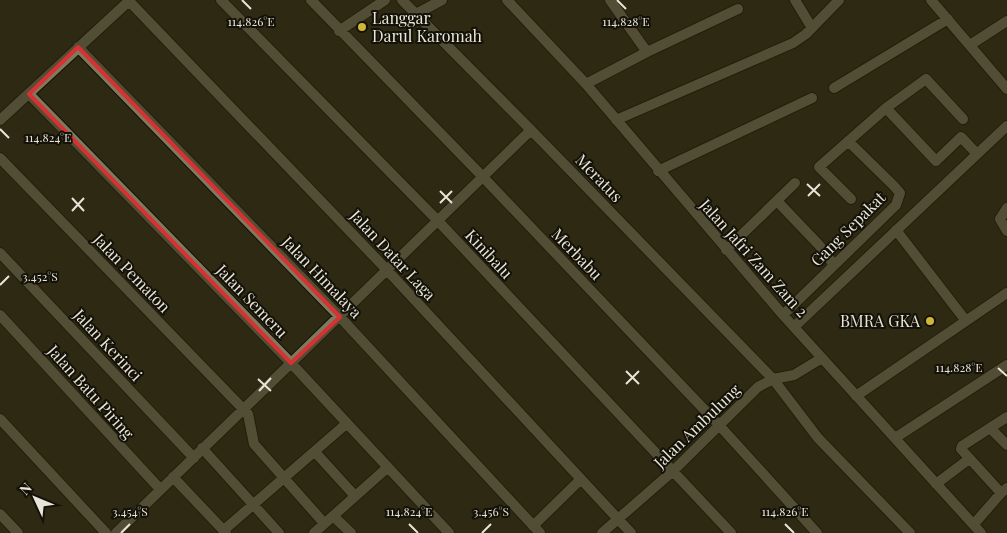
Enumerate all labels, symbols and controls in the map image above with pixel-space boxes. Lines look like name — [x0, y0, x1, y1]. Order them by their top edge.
place label: Langgar Darul Karomah — [372, 7, 483, 46]
text: 114.826°E — [227, 13, 275, 29]
text: 114.828°E — [602, 13, 650, 29]
marker: Langgar Darul Karomah — [356, 21, 368, 33]
text: 114.824°E — [25, 129, 71, 145]
street label: Meratus — [571, 149, 627, 206]
street label: Gang Sepakat — [806, 187, 890, 270]
street label: Jalan Jafri Zam Zam 2 — [695, 193, 813, 321]
street label: Jalan Datar Laga — [345, 204, 441, 304]
street label: Merbabu — [548, 223, 607, 284]
street label: Kinibalu — [461, 224, 518, 283]
street label: Jalan Pematon — [89, 228, 176, 317]
street label: Jalan Himalaya — [277, 230, 367, 322]
street label: Jalan Semeru — [211, 259, 293, 342]
text: 3.452°S — [22, 268, 58, 284]
street label: Jalan Kerinci — [69, 303, 147, 385]
place label: BMRA GKA — [840, 310, 921, 331]
marker: BMRA GKA — [924, 315, 936, 327]
street label: Jalan Batu Piring — [43, 339, 140, 443]
text: 114.828°E — [935, 359, 983, 375]
street label: Jalan Ambulung — [648, 379, 745, 473]
north arrow — [10, 473, 60, 523]
text: N — [15, 478, 36, 499]
text: 3.454°S — [112, 503, 148, 519]
text: 114.824°E — [386, 503, 432, 519]
text: 3.456°S — [473, 503, 509, 519]
text: 114.826°E — [761, 503, 809, 519]

